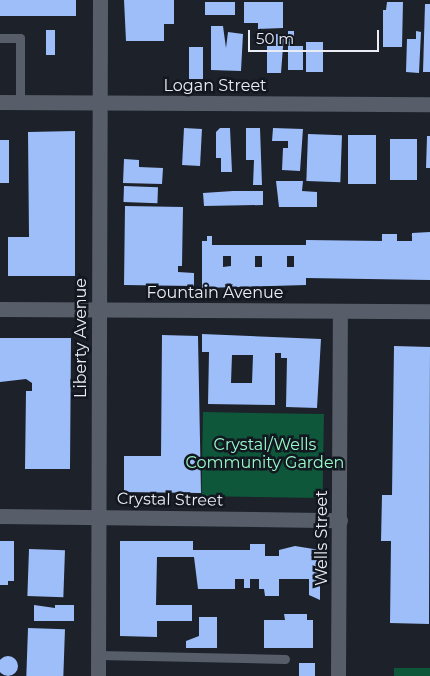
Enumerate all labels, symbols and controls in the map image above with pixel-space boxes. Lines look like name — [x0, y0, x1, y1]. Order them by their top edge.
scale bar — [250, 20, 381, 52]
text: 50 m — [256, 29, 294, 48]
street label: Logan Street — [163, 76, 267, 96]
street label: Liberty Avenue — [71, 278, 91, 398]
street label: Fountain Avenue — [147, 283, 283, 303]
park label: Crystal/Wells Community Garden — [186, 435, 344, 473]
street label: Crystal Street — [117, 489, 223, 511]
street label: Wells Street — [312, 490, 332, 586]

